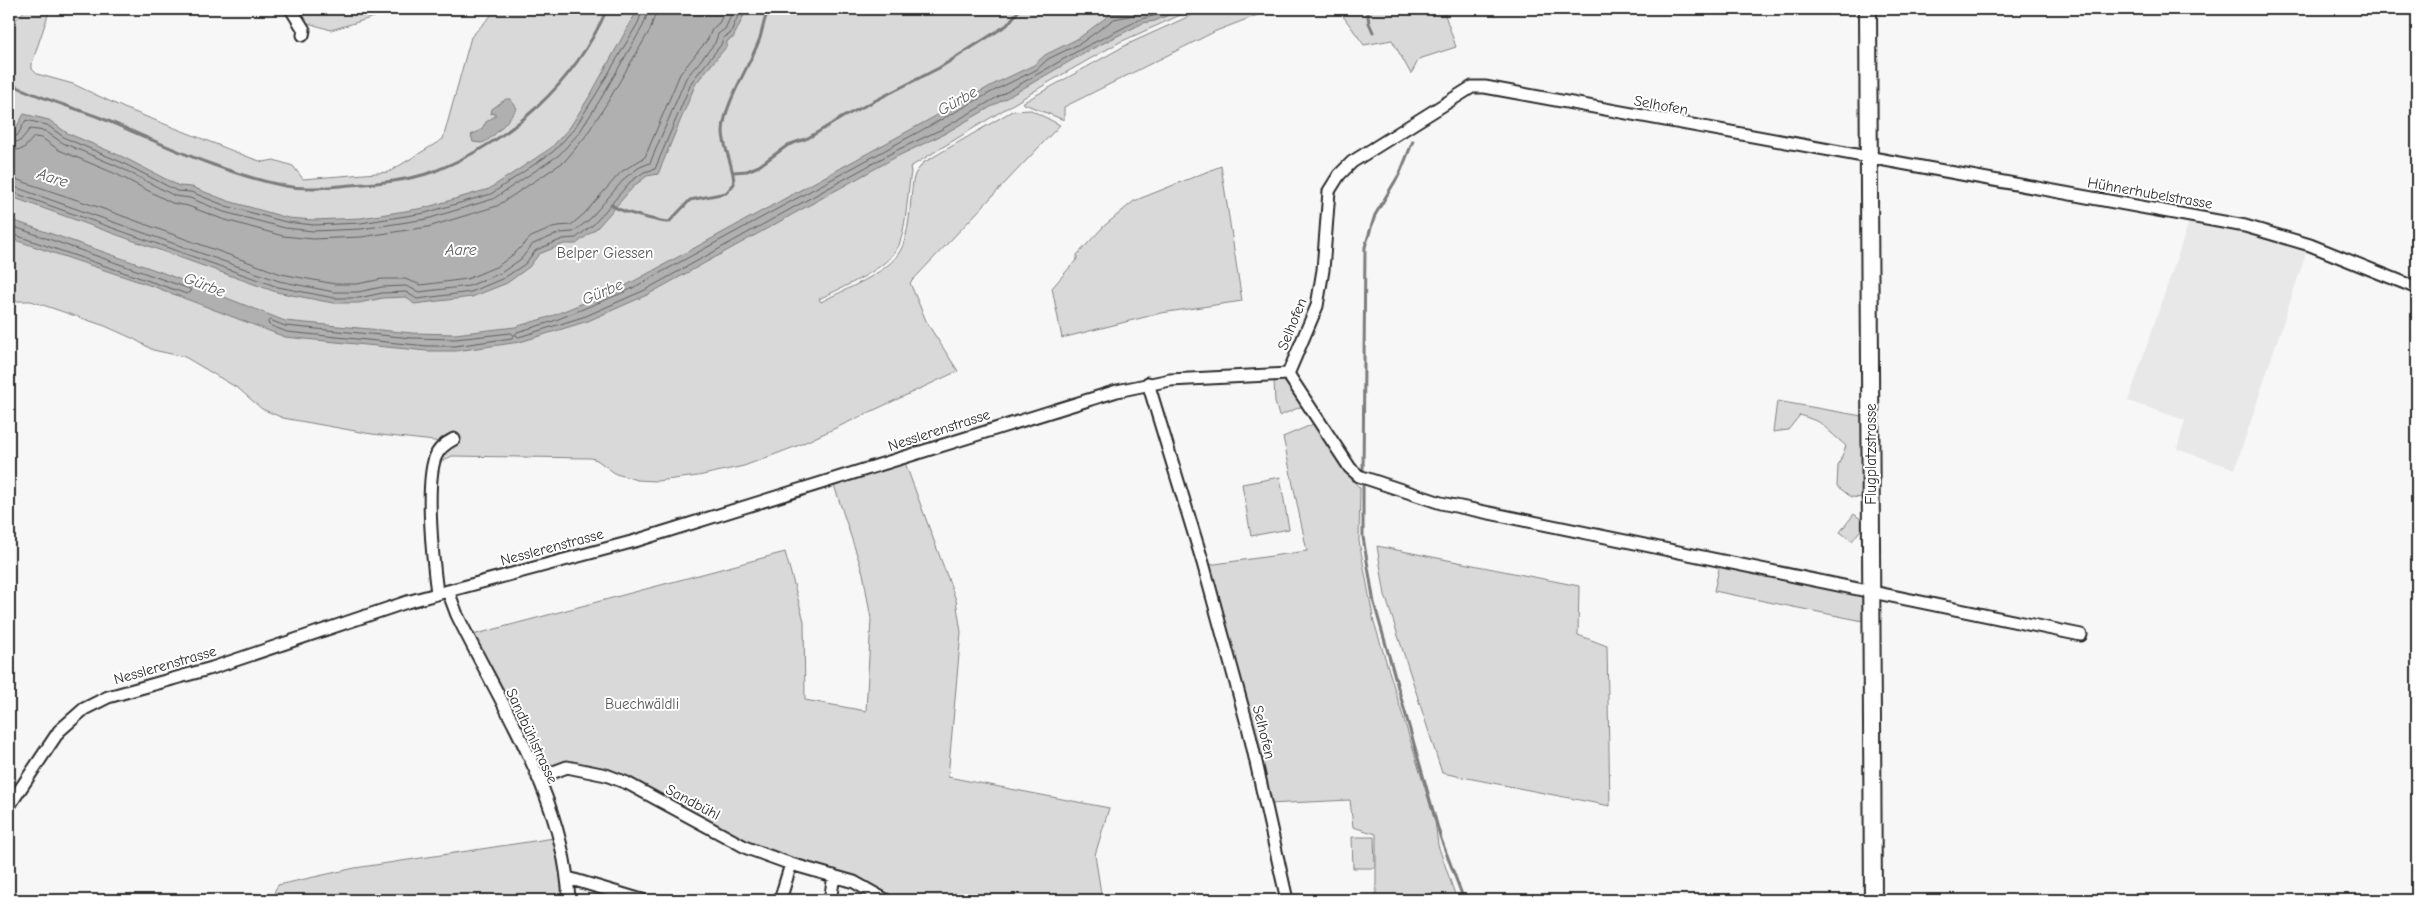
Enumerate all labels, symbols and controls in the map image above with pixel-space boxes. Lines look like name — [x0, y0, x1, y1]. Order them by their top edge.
water label: Gürbe — [934, 83, 981, 119]
street label: Selhofen — [1632, 91, 1690, 119]
water label: Aare — [34, 164, 70, 191]
street label: Hühnerhubelstrasse — [2086, 173, 2214, 213]
water label: Aare — [444, 241, 477, 259]
park label: Belper Giessen — [557, 244, 653, 262]
water label: Gürbe — [181, 269, 228, 301]
water label: Gürbe — [579, 275, 626, 309]
street label: Selhofen — [1273, 295, 1311, 353]
street label: Flugplatzstrasse — [1862, 403, 1880, 505]
street label: Nesslerenstrasse — [886, 405, 993, 455]
street label: Nesslerenstrasse — [498, 524, 606, 569]
street label: Nesslerenstrasse — [112, 642, 219, 688]
street label: Sandbühlstrasse — [502, 685, 562, 787]
park label: Buechwäldli — [605, 695, 679, 713]
street label: Selhofen — [1249, 703, 1279, 761]
street label: Sandbühl — [663, 780, 723, 824]

